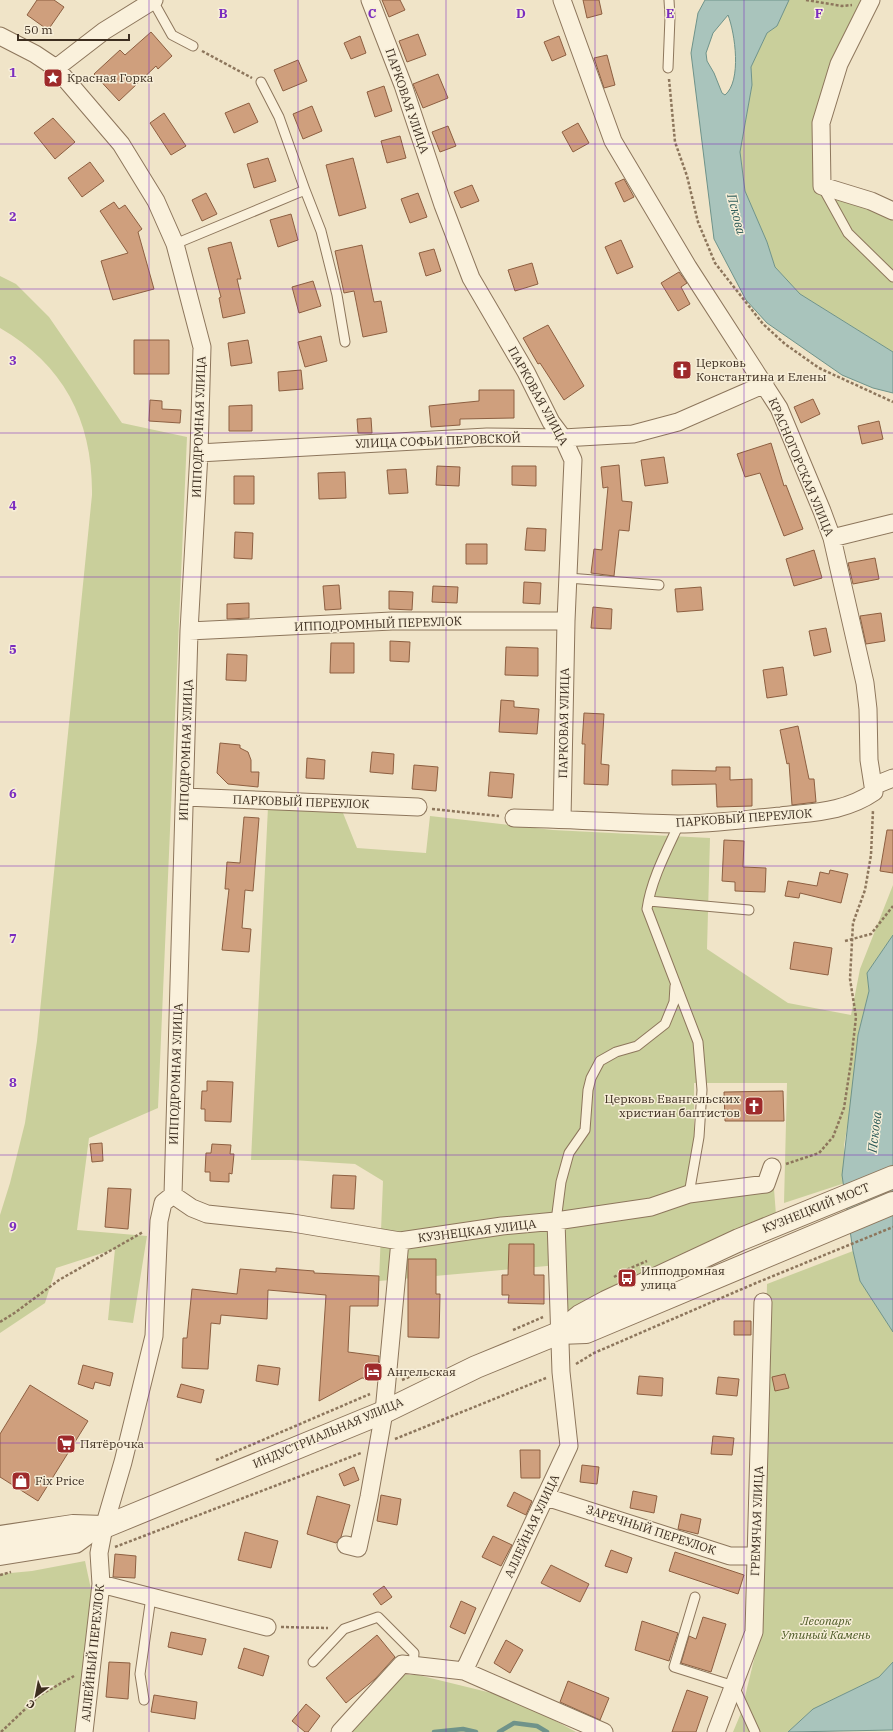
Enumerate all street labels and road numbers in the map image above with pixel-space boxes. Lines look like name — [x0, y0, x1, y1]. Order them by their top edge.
street label: ПАРКОВАЯ УЛИЦА — [382, 46, 433, 156]
street label: ПАРКОВАЯ УЛИЦА — [505, 344, 572, 448]
street label: ИППОДРОМНАЯ УЛИЦА — [189, 355, 209, 498]
street label: КРАСНОГОРСКАЯ УЛИЦА — [765, 395, 838, 539]
street label: УЛИЦА СОФЬИ ПЕРОВСКОЙ — [355, 430, 521, 451]
street label: ИППОДРОМНЫЙ ПЕРЕУЛОК — [294, 613, 463, 634]
street label: ПАРКОВАЯ УЛИЦА — [555, 667, 572, 778]
street label: ИППОДРОМНАЯ УЛИЦА — [176, 678, 196, 821]
street label: ПАРКОВЫЙ ПЕРЕУЛОК — [232, 792, 370, 811]
street label: ПАРКОВЫЙ ПЕРЕУЛОК — [675, 805, 813, 830]
street label: ИППОДРОМНАЯ УЛИЦА — [166, 1002, 186, 1145]
street label: КУЗНЕЦКИЙ МОСТ — [760, 1179, 872, 1236]
street label: КУЗНЕЦКАЯ УЛИЦА — [417, 1216, 538, 1245]
street label: ИНДУСТРИАЛЬНАЯ УЛИЦА — [250, 1394, 406, 1471]
street label: ГРЕМЯЧАЯ УЛИЦА — [747, 1465, 766, 1576]
street label: АЛЛЕЙНАЯ УЛИЦА — [501, 1471, 562, 1580]
street label: ЗАРЕЧНЫЙ ПЕРЕУЛОК — [584, 1501, 719, 1558]
street label: АЛЛЕЙНЫЙ ПЕРЕУЛОК — [78, 1583, 107, 1723]

